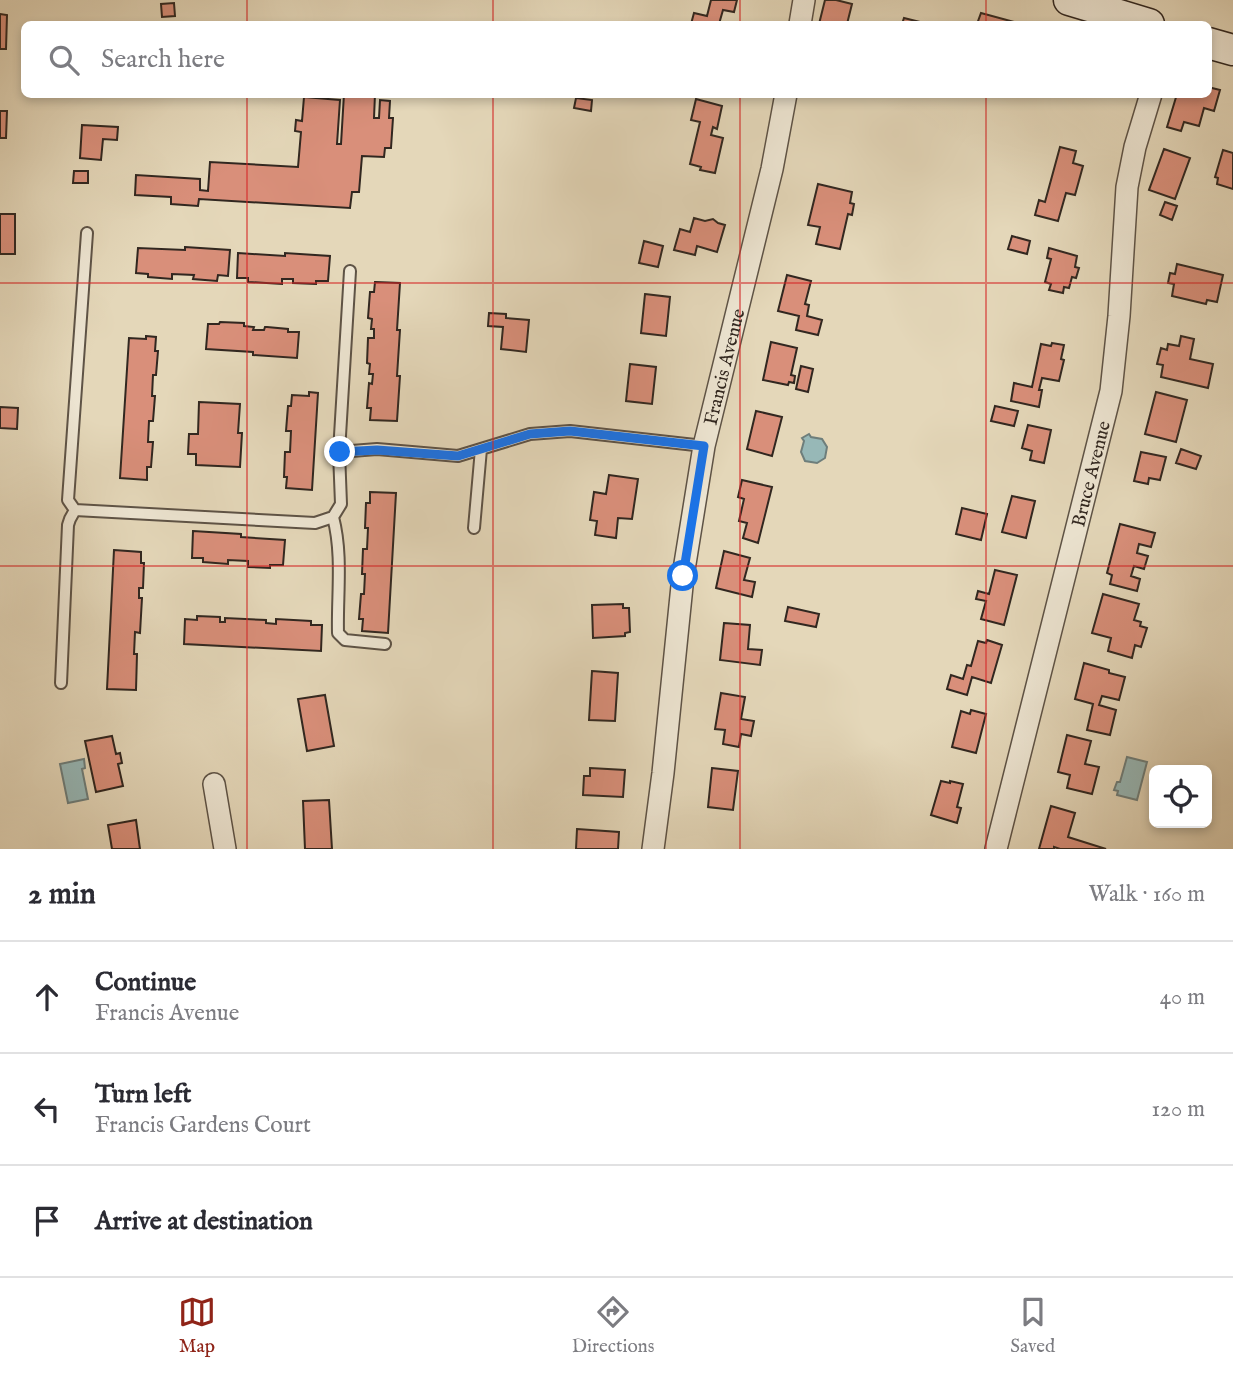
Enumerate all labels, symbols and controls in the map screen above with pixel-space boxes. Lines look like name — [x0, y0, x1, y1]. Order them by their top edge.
search box — [21, 21, 1212, 98]
icon: search — [45, 41, 83, 79]
text: Search here — [101, 43, 225, 76]
street label: Francis Avenue — [700, 306, 751, 428]
street label: Bruce Avenue — [1067, 418, 1117, 530]
route end — [324, 436, 355, 467]
route start — [667, 560, 698, 591]
map controls — [1149, 765, 1212, 828]
button: locate — [1149, 765, 1212, 828]
text: 2 min — [28, 876, 96, 914]
text: Walk · 160 m — [1088, 880, 1205, 909]
text: Continue — [95, 966, 196, 999]
icon: ahead — [28, 978, 66, 1016]
text: 40 m — [1160, 983, 1205, 1012]
text: Francis Avenue — [95, 999, 239, 1028]
text: Turn left — [95, 1078, 192, 1111]
icon: left — [28, 1090, 66, 1128]
text: 120 m — [1152, 1095, 1205, 1124]
text: Francis Gardens Court — [95, 1111, 311, 1140]
icon: arrive — [28, 1202, 66, 1240]
text: Arrive at destination — [95, 1205, 313, 1238]
tab: Map — [178, 1293, 216, 1359]
tab: Directions — [572, 1293, 654, 1359]
tab: Saved — [1010, 1293, 1055, 1359]

